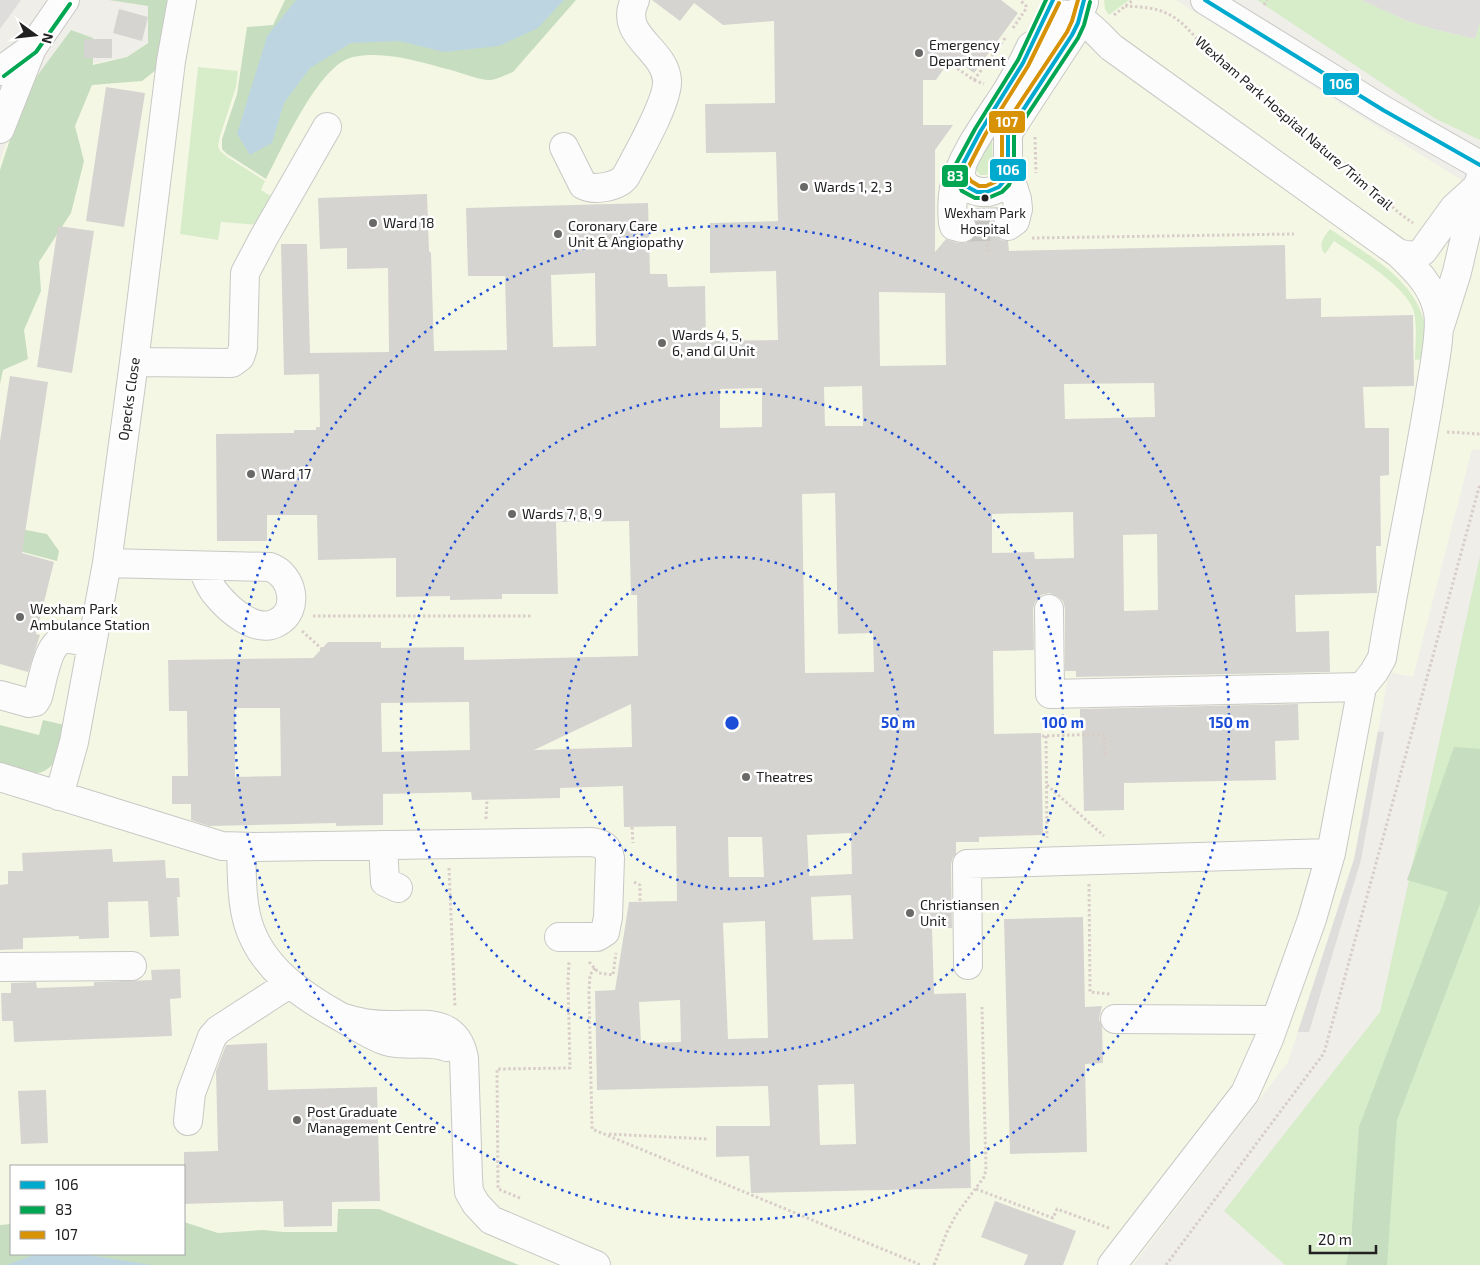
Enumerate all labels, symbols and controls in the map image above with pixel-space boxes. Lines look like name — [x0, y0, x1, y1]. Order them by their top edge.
north arrow — [10, 10, 60, 60]
text: N — [39, 31, 58, 46]
street label: Wexham Park Hospital Nature/Trim Trail — [1192, 32, 1397, 214]
place label: Emergency Department — [929, 36, 1006, 69]
marker: Emergency Department — [913, 47, 925, 59]
line badge: 106 — [1322, 72, 1360, 96]
text: 106 — [1329, 75, 1353, 92]
line badge: 107 — [988, 110, 1026, 134]
text: 107 — [996, 113, 1019, 130]
line badge: 106 — [989, 158, 1027, 182]
text: 106 — [996, 161, 1020, 178]
line badge: 83 — [941, 164, 969, 188]
text: 83 — [947, 167, 963, 184]
place label: Wards 1, 2, 3 — [814, 178, 892, 195]
marker: Wards 1, 2, 3 — [798, 181, 810, 193]
marker: Wexham Park Hospital — [980, 193, 990, 203]
place label: Wexham Park Hospital — [944, 205, 1026, 237]
place label: Ward 18 — [383, 214, 434, 231]
marker: Ward 18 — [367, 217, 379, 229]
place label: Coronary Care Unit & Angiopathy — [568, 217, 684, 250]
marker: Coronary Care Unit & Angiopathy — [552, 228, 564, 240]
place label: Wards 4, 5, 6, and GI Unit — [672, 326, 755, 359]
marker: Wards 4, 5, 6, and GI Unit — [656, 337, 668, 349]
street label: Opecks Close — [114, 356, 143, 442]
place label: Ward 17 — [261, 465, 311, 482]
marker: Ward 17 — [245, 468, 257, 480]
place label: Wards 7, 8, 9 — [522, 505, 602, 522]
marker: Wards 7, 8, 9 — [506, 508, 518, 520]
place label: Wexham Park Ambulance Station — [30, 600, 150, 633]
marker: Wexham Park Ambulance Station — [14, 611, 26, 623]
text: 50 m — [881, 713, 915, 731]
text: 100 m — [1042, 713, 1084, 731]
text: 150 m — [1209, 713, 1249, 731]
centre of rings — [723, 714, 741, 732]
place label: Theatres — [756, 768, 813, 785]
marker: Theatres — [740, 771, 752, 783]
place label: Christiansen Unit — [920, 896, 1000, 929]
marker: Christiansen Unit — [904, 907, 916, 919]
place label: Post Graduate Management Centre — [307, 1103, 436, 1136]
marker: Post Graduate Management Centre — [291, 1114, 303, 1126]
legend — [10, 1165, 185, 1255]
text: 106 — [55, 1175, 79, 1193]
text: 83 — [55, 1200, 72, 1218]
scale bar — [1310, 1222, 1376, 1254]
text: 107 — [55, 1225, 78, 1243]
text: 20 m — [1318, 1230, 1352, 1248]

